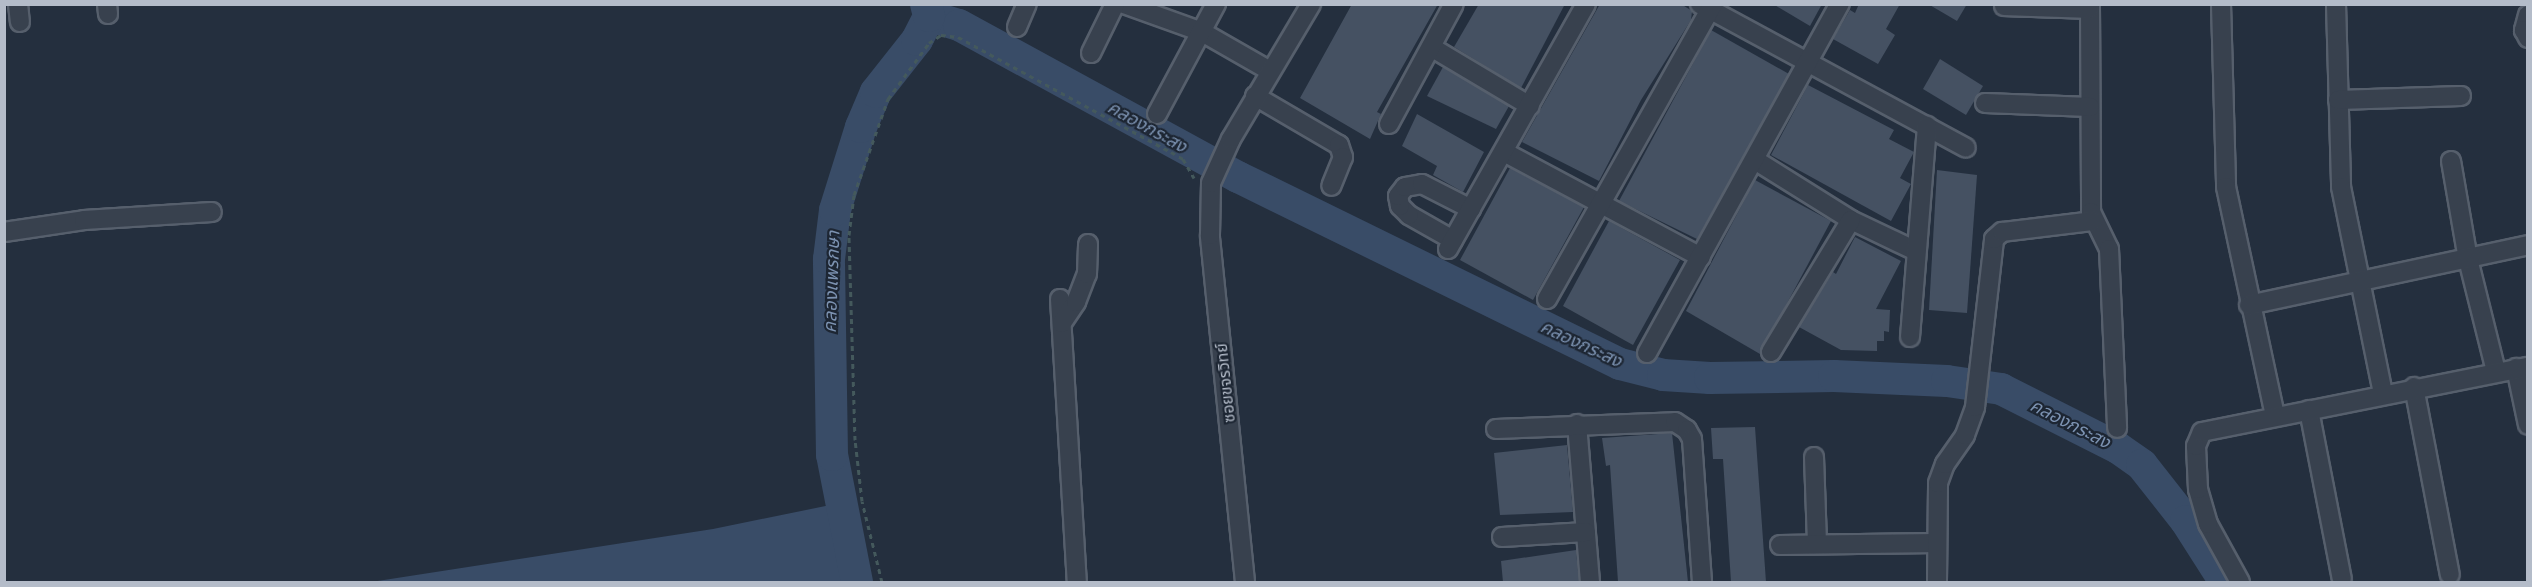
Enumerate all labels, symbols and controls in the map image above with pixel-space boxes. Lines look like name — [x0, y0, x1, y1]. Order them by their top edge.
water label: คลองกระสง — [1104, 96, 1190, 158]
water label: คลองแพรกษา — [819, 231, 845, 333]
water label: คลองกระสง — [1537, 316, 1625, 372]
street label: ซอยขจรวิทย์ — [1211, 342, 1239, 424]
water label: คลองกระสง — [2026, 395, 2114, 453]

